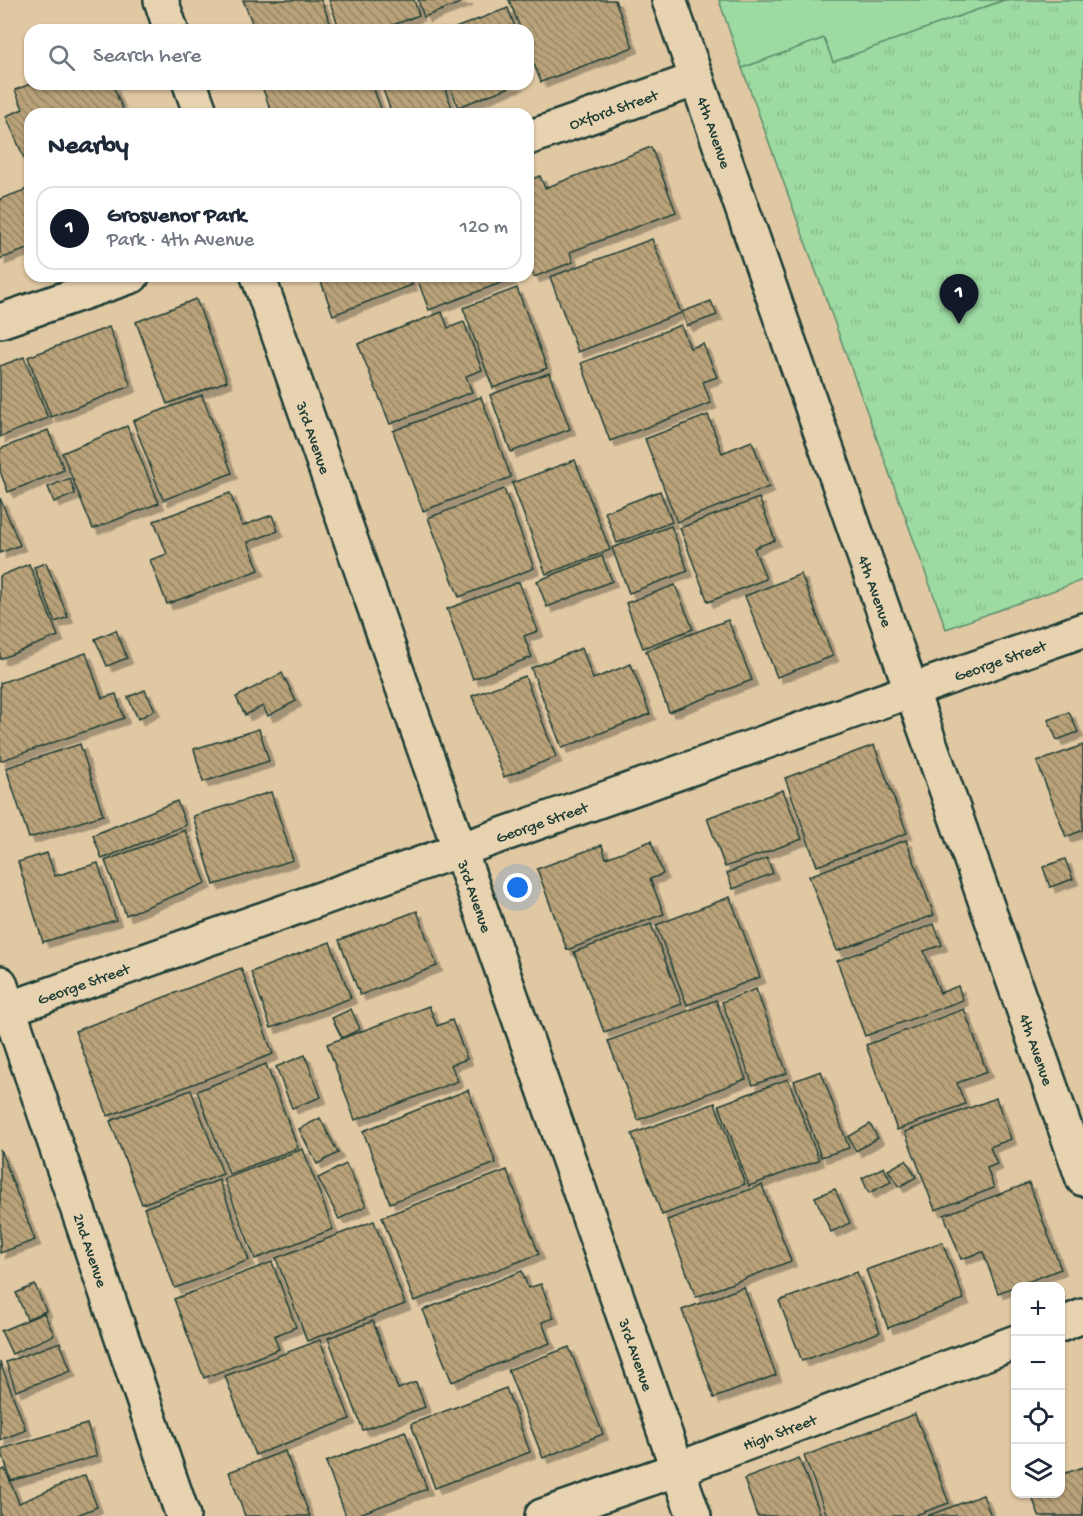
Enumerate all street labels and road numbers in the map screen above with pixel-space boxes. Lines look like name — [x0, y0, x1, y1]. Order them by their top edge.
street label: Oxford Street — [567, 87, 662, 136]
street label: 4th Avenue — [691, 95, 734, 172]
street label: 3rd Avenue — [290, 399, 333, 478]
street label: 4th Avenue — [852, 553, 895, 631]
street label: George Street — [952, 637, 1051, 688]
street label: George Street — [494, 799, 592, 849]
street label: 3rd Avenue — [451, 857, 494, 936]
street label: George Street — [36, 961, 134, 1011]
street label: 4th Avenue — [1013, 1012, 1056, 1089]
street label: 2nd Avenue — [67, 1211, 110, 1291]
street label: 3rd Avenue — [612, 1316, 656, 1395]
street label: High Street — [741, 1411, 821, 1457]

